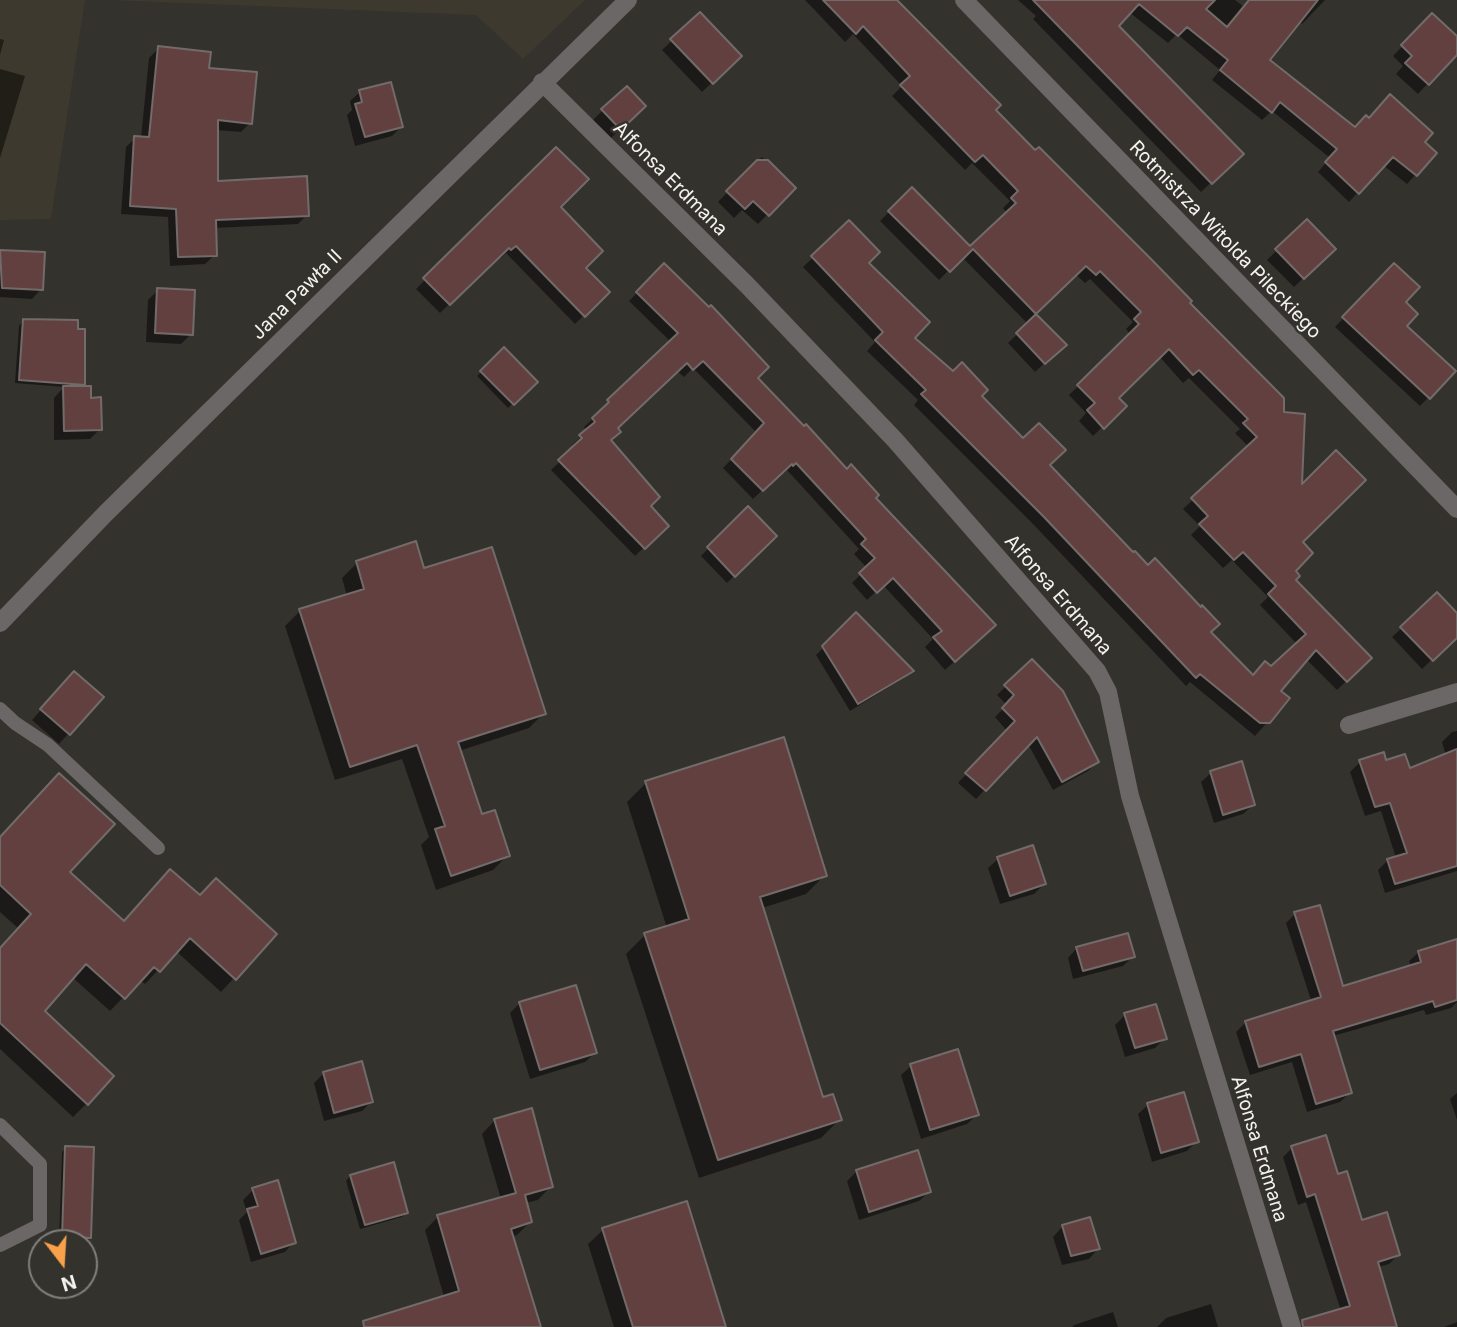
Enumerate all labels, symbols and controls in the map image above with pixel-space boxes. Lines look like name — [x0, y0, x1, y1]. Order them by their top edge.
street label: Alfonsa Erdmana — [608, 117, 732, 241]
street label: Rotmistrza Witolda Pileckiego — [1124, 136, 1326, 344]
street label: Jana Pawła II — [247, 245, 347, 345]
street label: Alfonsa Erdmana — [1000, 530, 1116, 660]
street label: Alfonsa Erdmana — [1226, 1073, 1292, 1225]
north arrow — [28, 1229, 98, 1299]
text: N — [58, 1270, 79, 1296]

